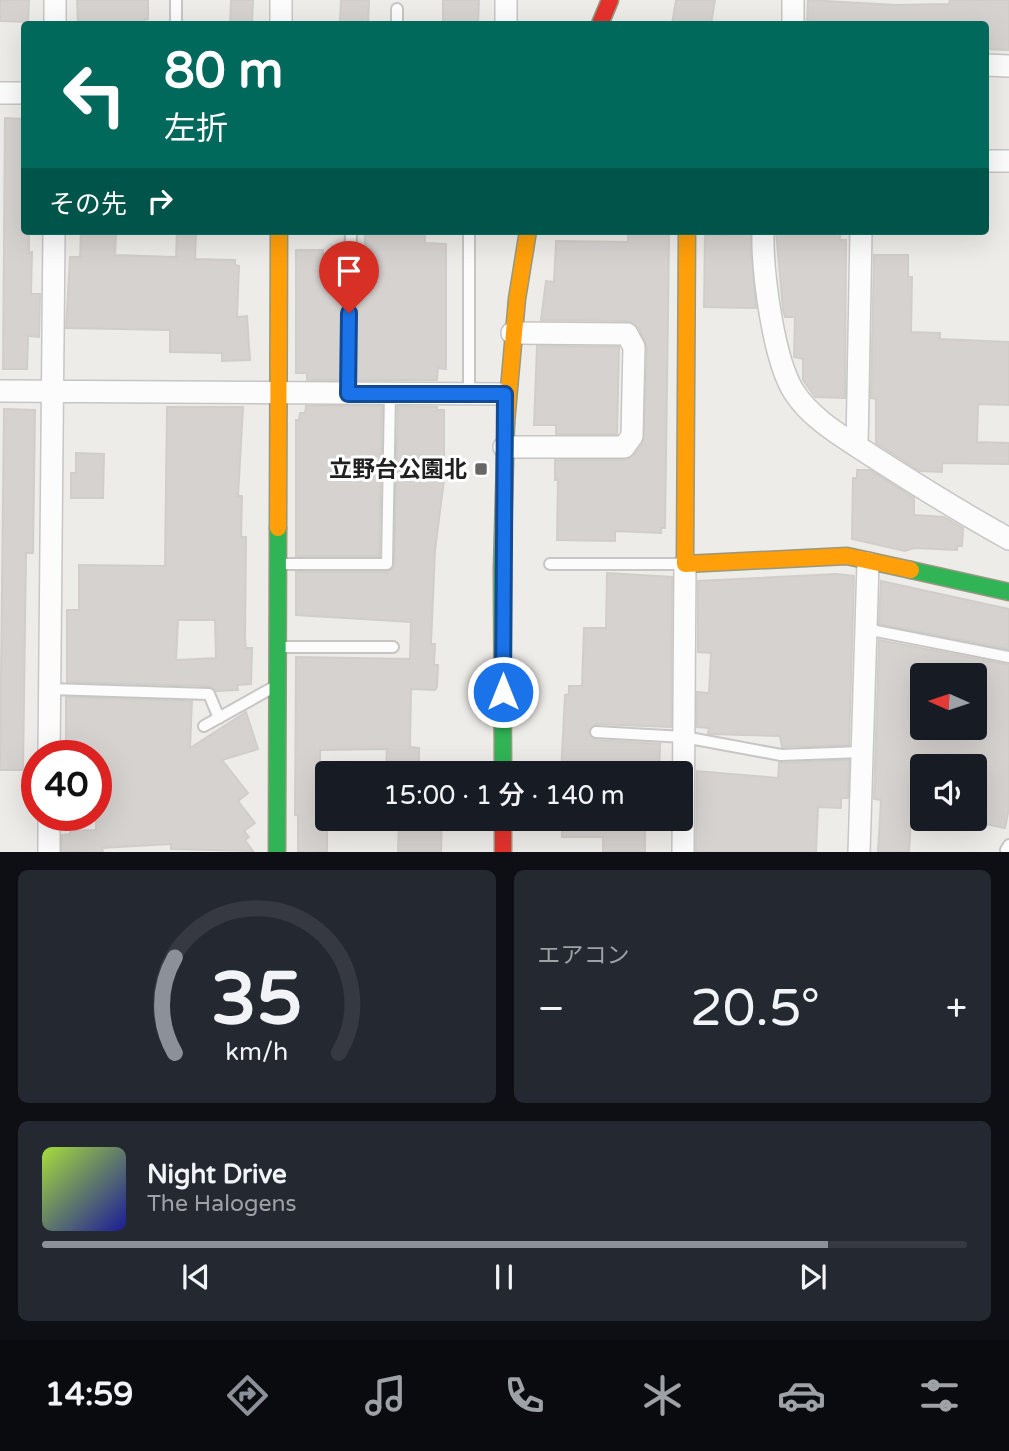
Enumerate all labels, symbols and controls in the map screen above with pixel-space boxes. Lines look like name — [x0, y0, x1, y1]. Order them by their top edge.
text: 80 m — [164, 42, 283, 101]
icon: left — [49, 49, 140, 140]
text: 左折 — [164, 110, 228, 148]
icon: right — [141, 182, 179, 220]
text: その先 — [49, 189, 127, 220]
pin — [319, 241, 379, 313]
icon: arrive — [330, 252, 368, 290]
place label: 立野台公園北 — [329, 456, 467, 484]
marker: 立野台公園北 — [473, 461, 489, 477]
position arrow — [466, 655, 540, 729]
north arrow — [910, 663, 987, 740]
map controls — [910, 663, 987, 831]
speed limit sign: 40 — [21, 740, 112, 831]
button: sound — [910, 754, 987, 831]
text: 15:00 · 1 分 · 140 m — [383, 780, 625, 811]
text: エアコン — [538, 942, 630, 970]
text: 35 — [211, 956, 302, 1044]
text: 20.5° — [690, 977, 820, 1040]
text: − — [538, 986, 565, 1032]
text: + — [946, 986, 967, 1032]
text: km/h — [225, 1036, 288, 1066]
text: Night Drive — [147, 1159, 287, 1190]
text: The Halogens — [147, 1190, 296, 1218]
icon: previous — [177, 1258, 215, 1296]
icon: pause — [485, 1258, 523, 1296]
icon: next — [794, 1258, 832, 1296]
icon: directions — [223, 1371, 272, 1420]
icon: music — [361, 1371, 410, 1420]
icon: phone — [500, 1371, 549, 1420]
icon: climate — [638, 1371, 687, 1420]
icon: car — [777, 1371, 826, 1420]
icon: filters — [915, 1371, 964, 1420]
text: 14:59 — [45, 1376, 133, 1414]

